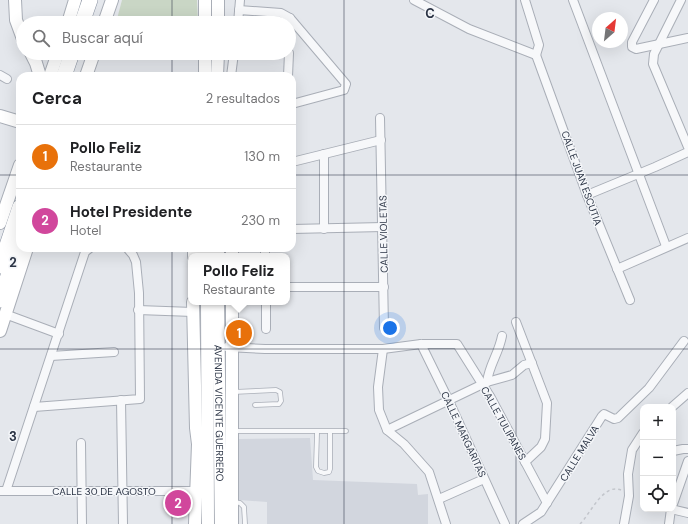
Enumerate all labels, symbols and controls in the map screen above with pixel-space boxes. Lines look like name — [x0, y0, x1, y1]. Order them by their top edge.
text: C — [425, 5, 435, 22]
north arrow — [592, 12, 628, 48]
search box — [16, 16, 296, 60]
icon: search — [30, 27, 52, 49]
text: Buscar aquí — [62, 28, 143, 48]
text: Cerca — [32, 87, 82, 109]
text: 2 resultados — [206, 90, 280, 107]
street label: CALLE JUAN ESCUTIA — [558, 129, 605, 228]
text: Pollo Feliz — [70, 138, 141, 158]
text: 1 — [43, 148, 47, 165]
text: 130 m — [244, 148, 280, 165]
text: Restaurante — [70, 158, 142, 175]
street label: CALLE VIOLETAS — [376, 195, 391, 273]
text: Hotel Presidente — [70, 202, 192, 222]
text: 2 — [41, 212, 49, 229]
text: 230 m — [241, 212, 280, 229]
text: Hotel — [70, 222, 102, 239]
popup — [188, 253, 290, 305]
text: 2 — [9, 254, 17, 271]
text: Pollo Feliz — [203, 261, 274, 281]
text: Restaurante — [203, 281, 275, 298]
pin: 1 — [226, 318, 252, 348]
your location — [380, 318, 400, 338]
street label: AVENIDA VICENTE GUERRERO — [212, 345, 226, 482]
street label: CALLE TULIPANES — [478, 384, 529, 463]
street label: CALLE MARGARITAS — [438, 389, 489, 479]
map controls — [640, 404, 676, 512]
button: + — [640, 404, 676, 440]
street label: CALLE MALVA — [557, 422, 602, 484]
text: 3 — [9, 428, 17, 445]
button: − — [640, 440, 676, 476]
button: locate — [640, 476, 676, 512]
street label: CALLE 30 DE AGOSTO — [52, 485, 156, 498]
pin: 2 — [165, 488, 191, 518]

